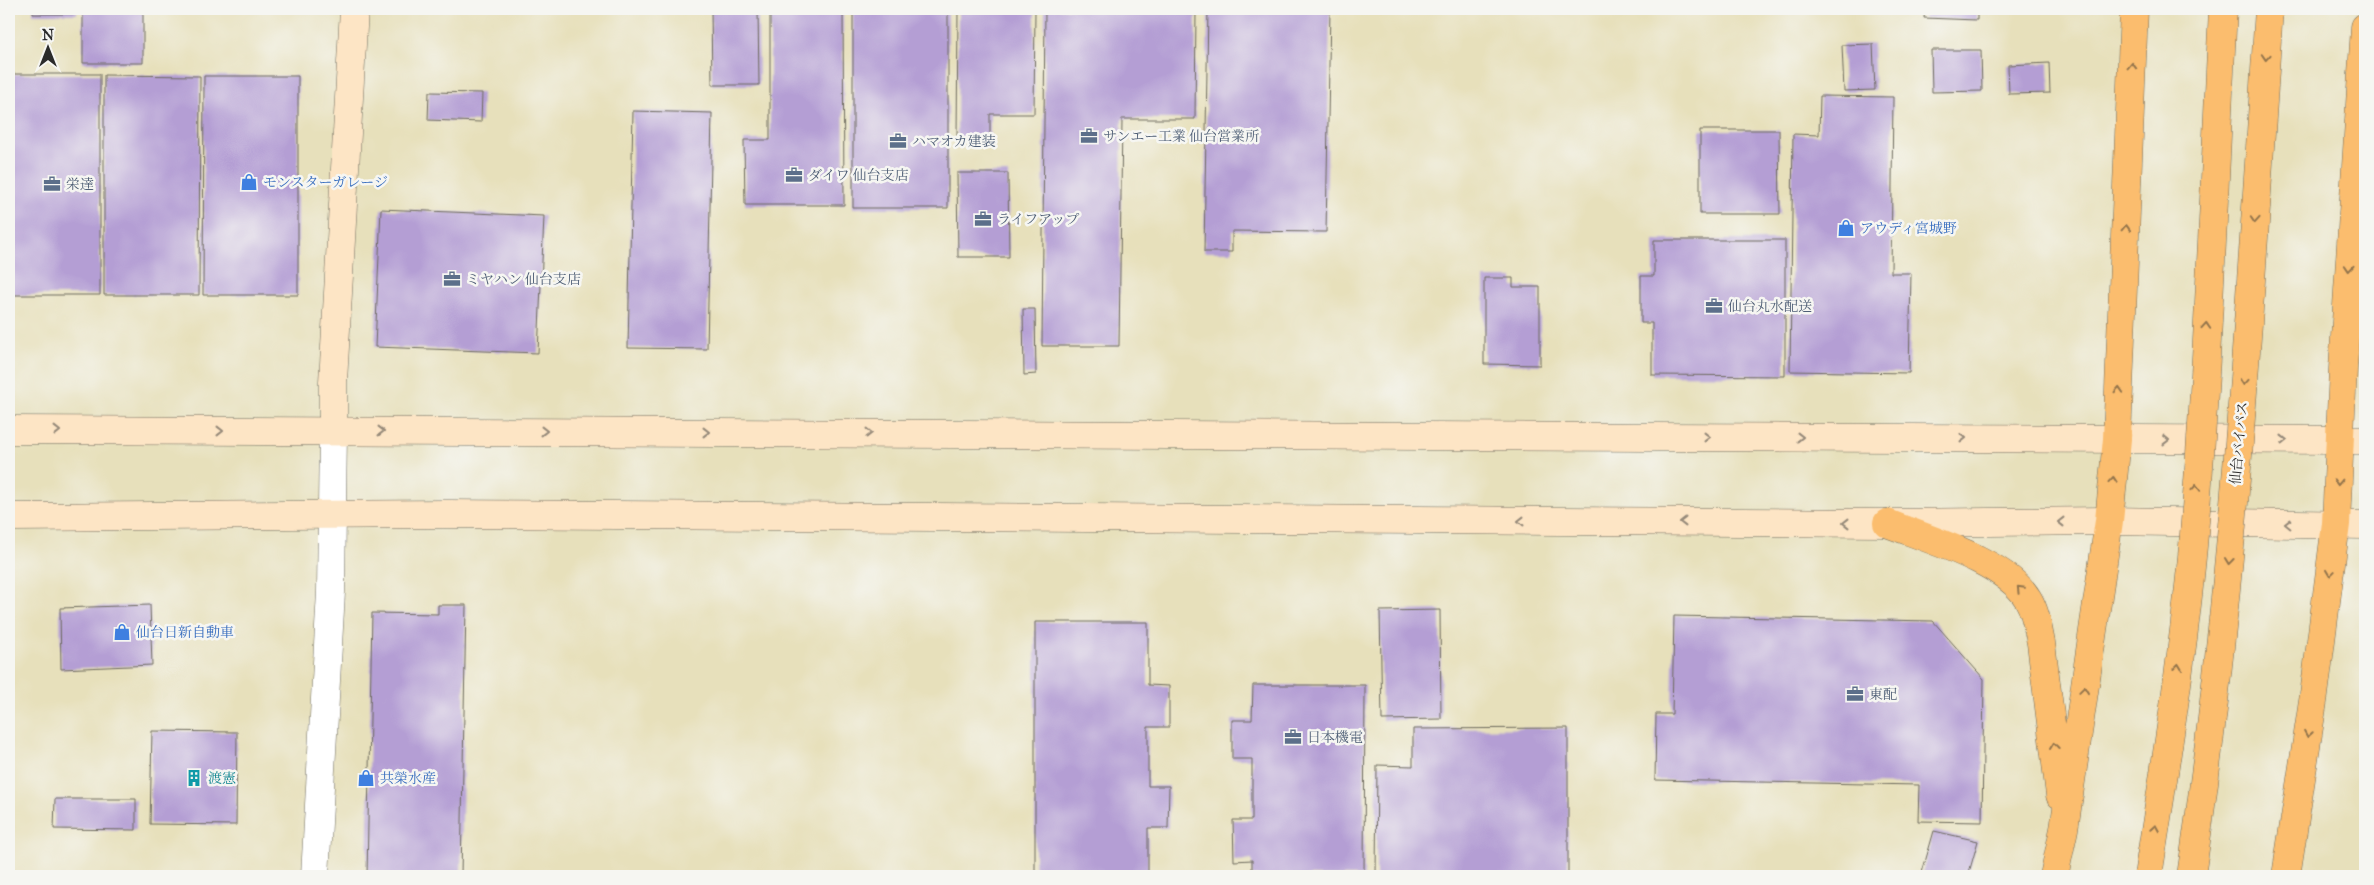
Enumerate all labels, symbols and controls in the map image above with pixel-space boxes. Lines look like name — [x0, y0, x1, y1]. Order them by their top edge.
north arrow — [22, 22, 72, 72]
text: N — [42, 27, 54, 44]
one-way arrow — [2260, 54, 2271, 62]
one-way arrow — [2127, 61, 2137, 69]
office icon: サンエー工業 仙台営業所 — [1079, 126, 1099, 146]
place label: サンエー工業 仙台営業所 — [1103, 128, 1259, 145]
office icon: ハマオカ建装 — [888, 131, 908, 151]
place label: ハマオカ建装 — [912, 133, 996, 150]
office icon: ダイワ 仙台支店 — [784, 165, 804, 185]
place label: ダイワ 仙台支店 — [808, 167, 909, 184]
shop icon: モンスターガレージ — [239, 172, 259, 192]
office icon: 栄達 — [42, 174, 62, 194]
place label: モンスターガレージ — [263, 174, 388, 191]
place label: 栄達 — [66, 176, 94, 193]
office icon: ライフアップ — [973, 209, 993, 229]
place label: ライフアップ — [997, 211, 1079, 228]
one-way arrow — [2250, 216, 2261, 224]
shop icon: アウディ宮城野 — [1836, 218, 1856, 238]
place label: アウディ宮城野 — [1860, 220, 1957, 237]
one-way arrow — [2121, 224, 2131, 232]
one-way arrow — [2344, 264, 2355, 272]
office icon: ミヤハン 仙台支店 — [442, 269, 462, 289]
place label: ミヤハン 仙台支店 — [466, 271, 581, 288]
office icon: 仙台丸水配送 — [1704, 296, 1724, 316]
place label: 仙台丸水配送 — [1728, 298, 1812, 315]
one-way arrow — [2201, 322, 2212, 330]
one-way arrow — [2239, 378, 2250, 386]
one-way arrow — [2114, 386, 2125, 394]
street label: 仙台バイパス — [2227, 401, 2251, 485]
one-way arrow — [54, 426, 62, 436]
one-way arrow — [216, 426, 224, 436]
one-way arrow — [378, 426, 386, 436]
one-way arrow — [540, 426, 548, 436]
one-way arrow — [703, 427, 711, 437]
one-way arrow — [866, 428, 873, 438]
one-way arrow — [1704, 432, 1712, 442]
one-way arrow — [1797, 432, 1805, 442]
one-way arrow — [1959, 433, 1967, 444]
one-way arrow — [2162, 435, 2170, 445]
one-way arrow — [2280, 435, 2288, 445]
one-way arrow — [2107, 476, 2118, 484]
one-way arrow — [2332, 478, 2343, 486]
one-way arrow — [2191, 484, 2202, 492]
one-way arrow — [1516, 516, 1524, 526]
one-way arrow — [1679, 517, 1686, 527]
one-way arrow — [2056, 517, 2064, 527]
one-way arrow — [1841, 518, 1849, 528]
one-way arrow — [2283, 519, 2291, 529]
one-way arrow — [2224, 557, 2235, 565]
one-way arrow — [2325, 569, 2336, 577]
one-way arrow — [2017, 586, 2026, 595]
shop icon: 仙台日新自動車 — [112, 622, 132, 642]
place label: 仙台日新自動車 — [136, 624, 234, 641]
one-way arrow — [2172, 663, 2183, 671]
office icon: 東配 — [1845, 684, 1865, 704]
place label: 東配 — [1869, 686, 1897, 703]
one-way arrow — [2079, 686, 2089, 694]
office icon: 日本機電 — [1283, 727, 1303, 747]
place label: 日本機電 — [1307, 729, 1363, 746]
one-way arrow — [2303, 729, 2313, 738]
one-way arrow — [2049, 741, 2060, 749]
building icon: 渡憲 — [184, 768, 204, 788]
shop icon: 共榮水産 — [356, 768, 376, 788]
place label: 渡憲 — [208, 770, 236, 787]
place label: 共榮水産 — [380, 770, 436, 787]
one-way arrow — [2150, 824, 2160, 832]

